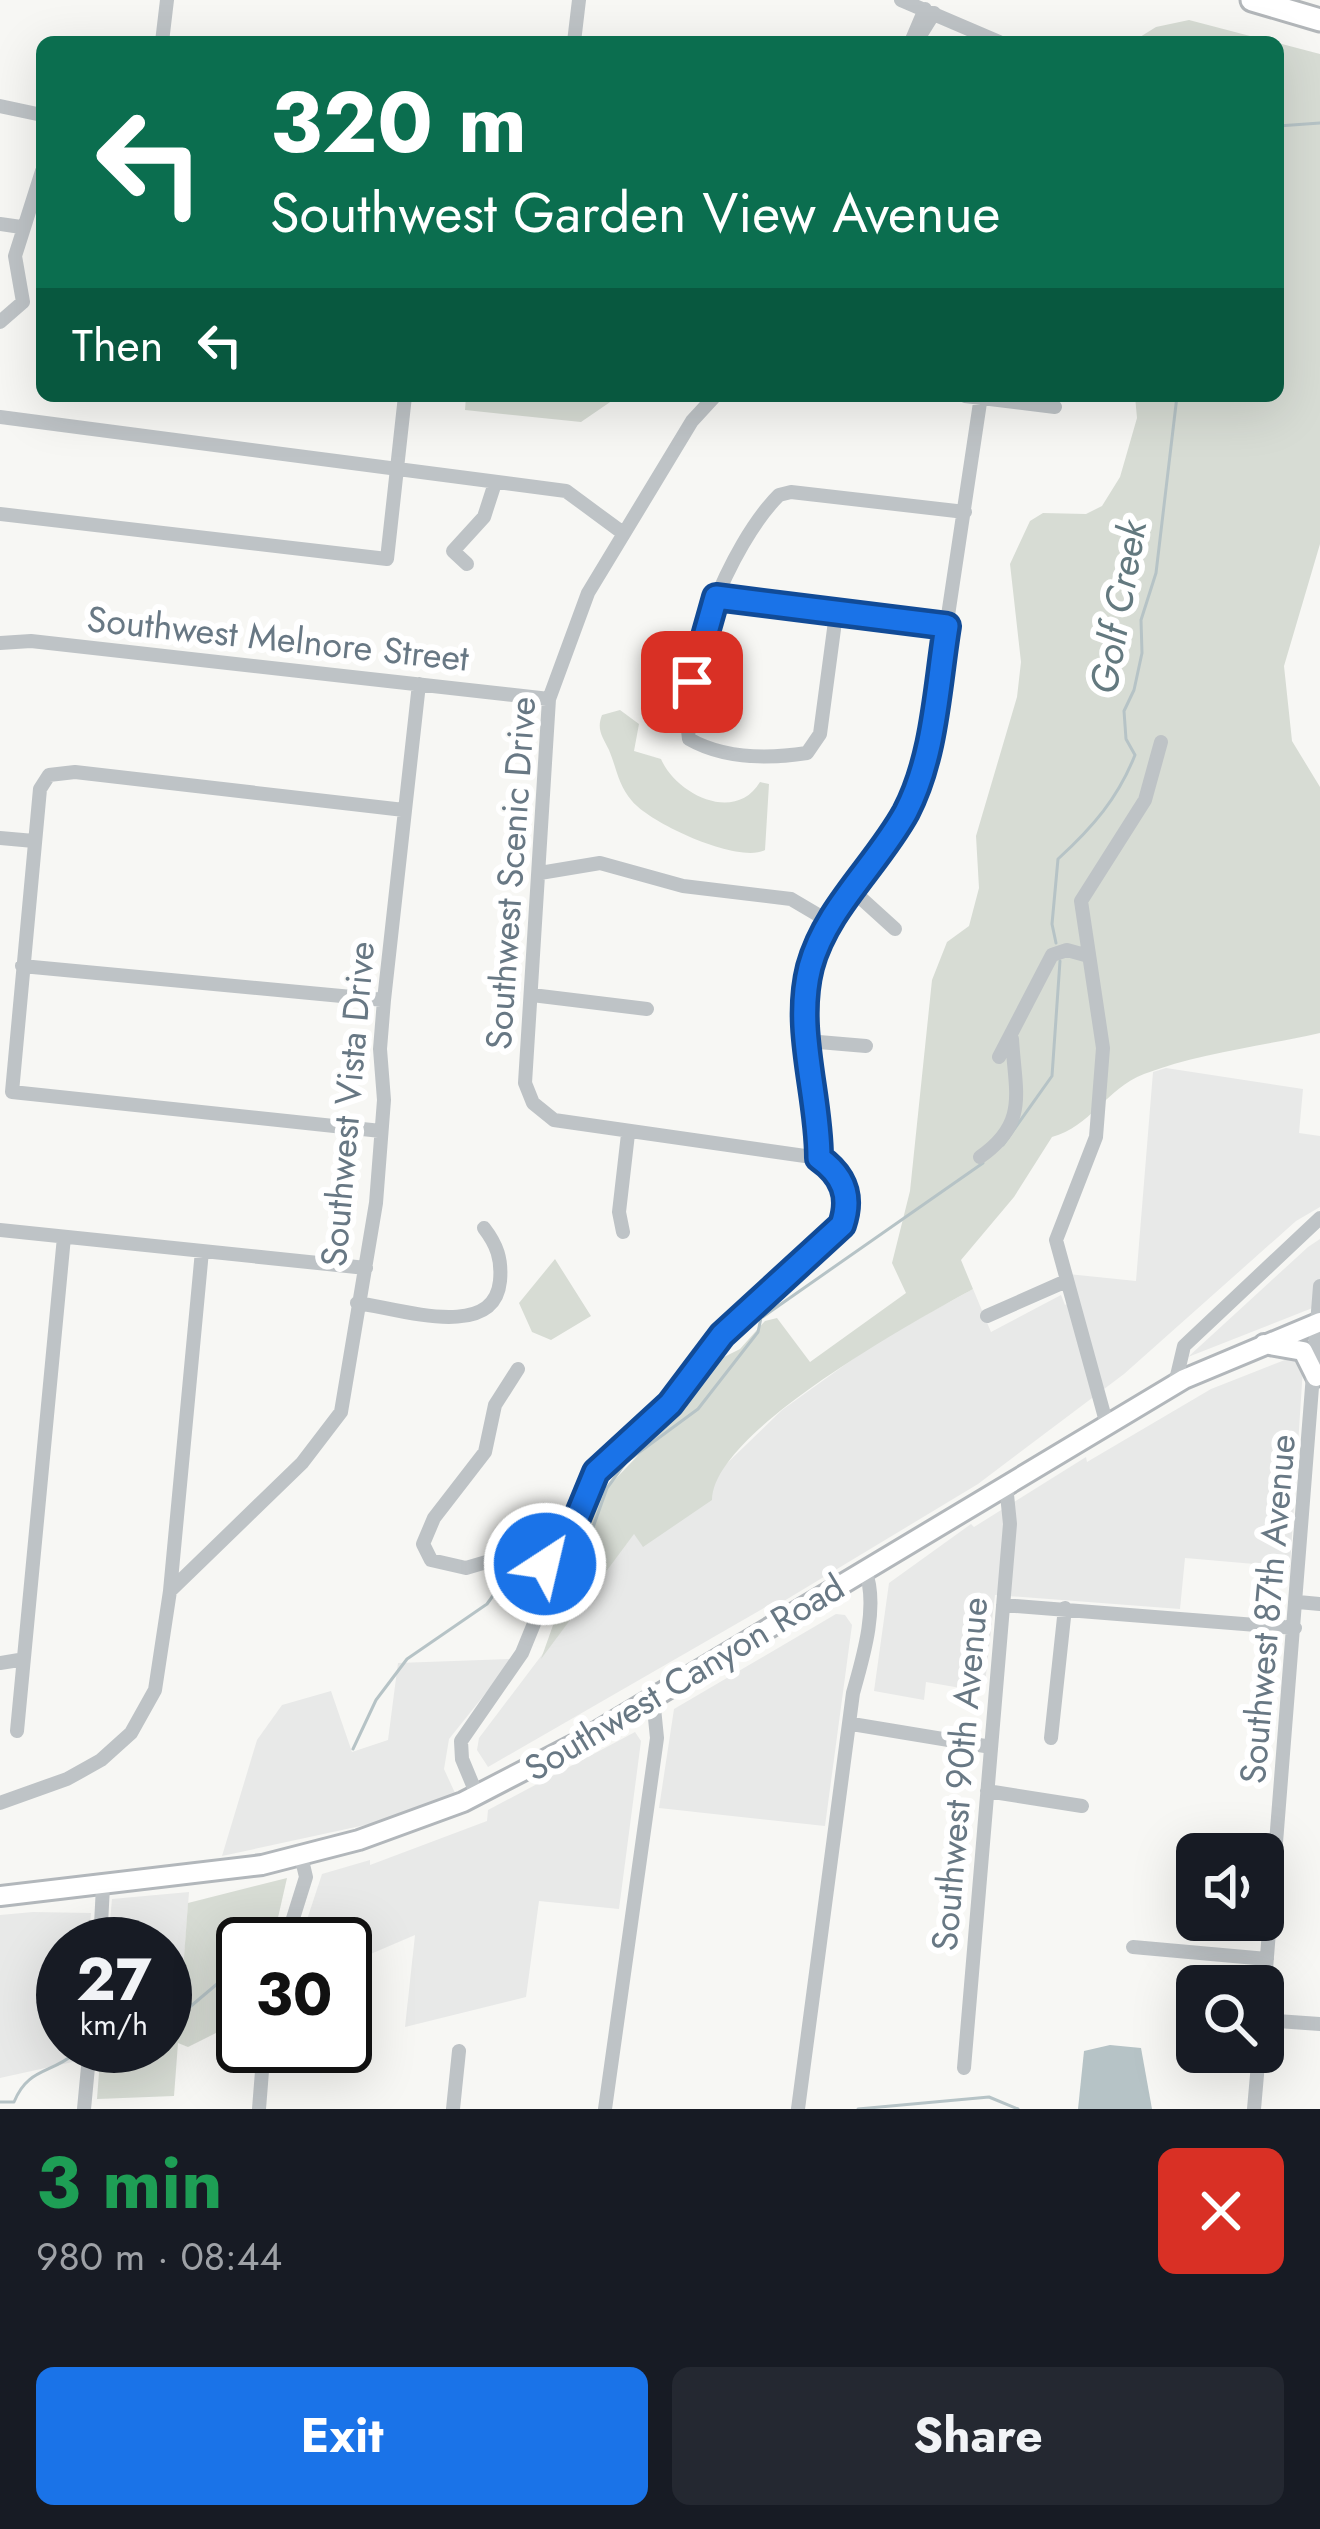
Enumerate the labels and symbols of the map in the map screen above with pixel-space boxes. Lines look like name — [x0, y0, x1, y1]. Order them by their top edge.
water label: Golf Creek — [1075, 513, 1162, 698]
street label: Southwest Melnore Street — [85, 592, 472, 684]
pin — [641, 631, 743, 733]
street label: Southwest Scenic Drive — [472, 695, 548, 1051]
street label: Southwest Vista Drive — [307, 939, 387, 1269]
street label: Southwest 87th Avenue — [1226, 1432, 1308, 1786]
position arrow — [482, 1501, 608, 1627]
street label: Southwest Canyon Road — [514, 1561, 854, 1793]
street label: Southwest 90th Avenue — [918, 1595, 1000, 1953]
speed limit sign: 30 — [216, 1917, 372, 2073]

